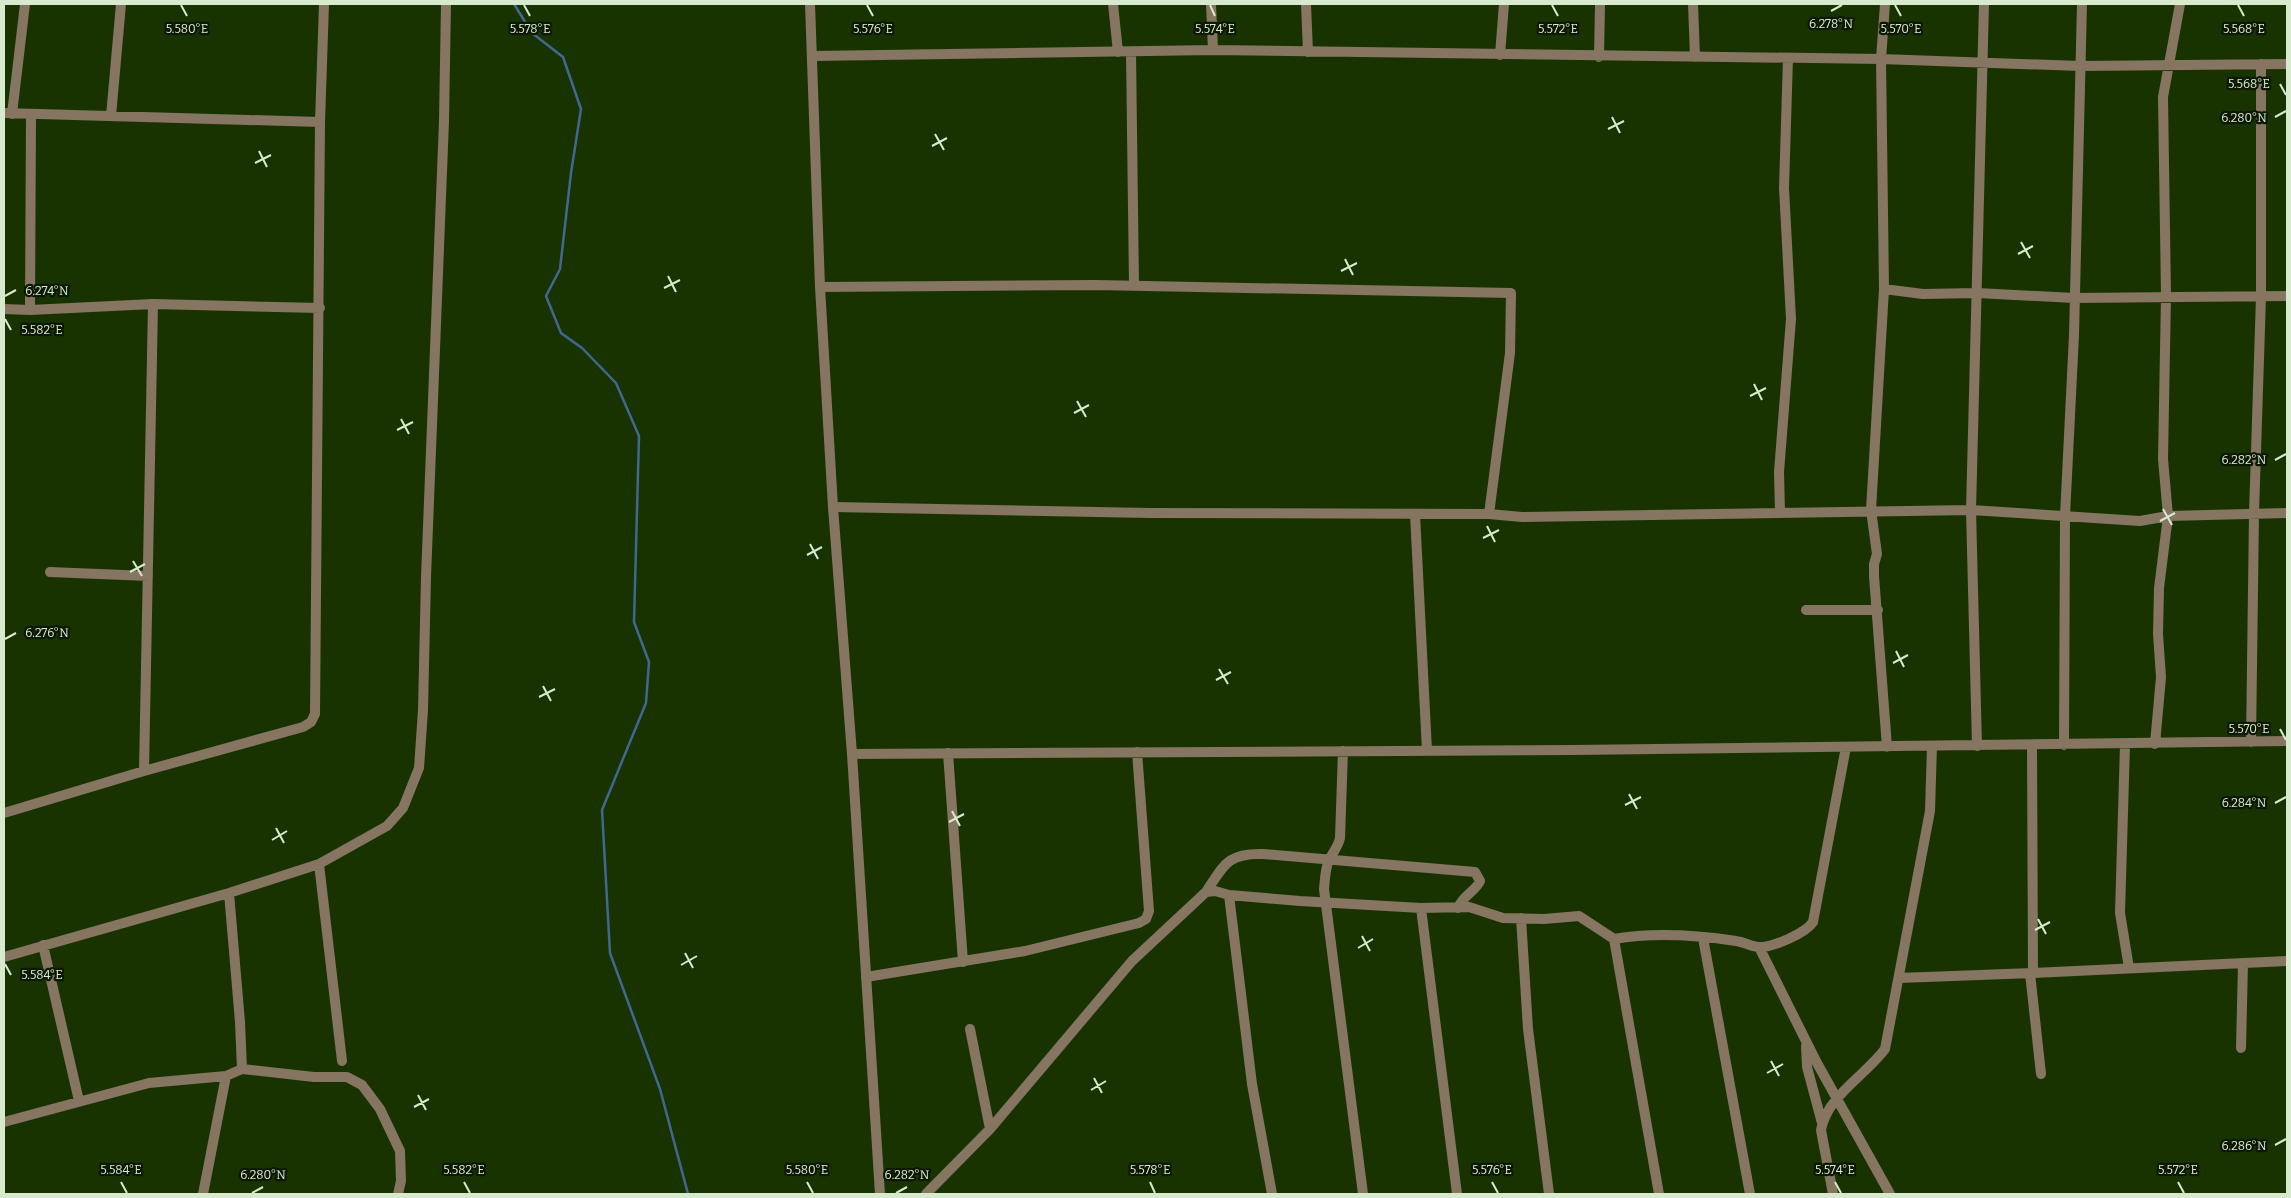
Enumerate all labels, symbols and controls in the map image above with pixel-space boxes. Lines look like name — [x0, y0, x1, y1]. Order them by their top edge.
text: 6.278°N — [1809, 17, 1853, 31]
text: 5.580°E — [166, 22, 208, 36]
text: 5.578°E — [510, 22, 550, 36]
text: 5.576°E — [853, 22, 893, 36]
text: 5.574°E — [1195, 22, 1235, 36]
text: 5.572°E — [1538, 22, 1578, 36]
text: 5.570°E — [1881, 22, 1921, 36]
text: 5.568°E — [2223, 22, 2265, 36]
text: 5.568°E — [2228, 77, 2270, 91]
text: 6.280°N — [2221, 111, 2267, 125]
text: 6.274°N — [25, 284, 69, 298]
text: 5.582°E — [21, 323, 63, 337]
text: 6.282°N — [2222, 453, 2267, 467]
text: 6.276°N — [25, 626, 69, 640]
text: 5.570°E — [2229, 722, 2269, 736]
text: 6.284°N — [2222, 796, 2267, 810]
text: 5.584°E — [21, 968, 63, 982]
text: 6.286°N — [2222, 1139, 2267, 1153]
text: 5.584°E — [100, 1163, 142, 1177]
text: 5.582°E — [443, 1163, 485, 1177]
text: 5.580°E — [786, 1163, 828, 1177]
text: 5.578°E — [1130, 1163, 1170, 1177]
text: 5.576°E — [1472, 1163, 1512, 1177]
text: 5.574°E — [1815, 1163, 1855, 1177]
text: 5.572°E — [2158, 1163, 2198, 1177]
text: 6.280°N — [240, 1168, 286, 1182]
text: 6.282°N — [885, 1168, 930, 1182]

